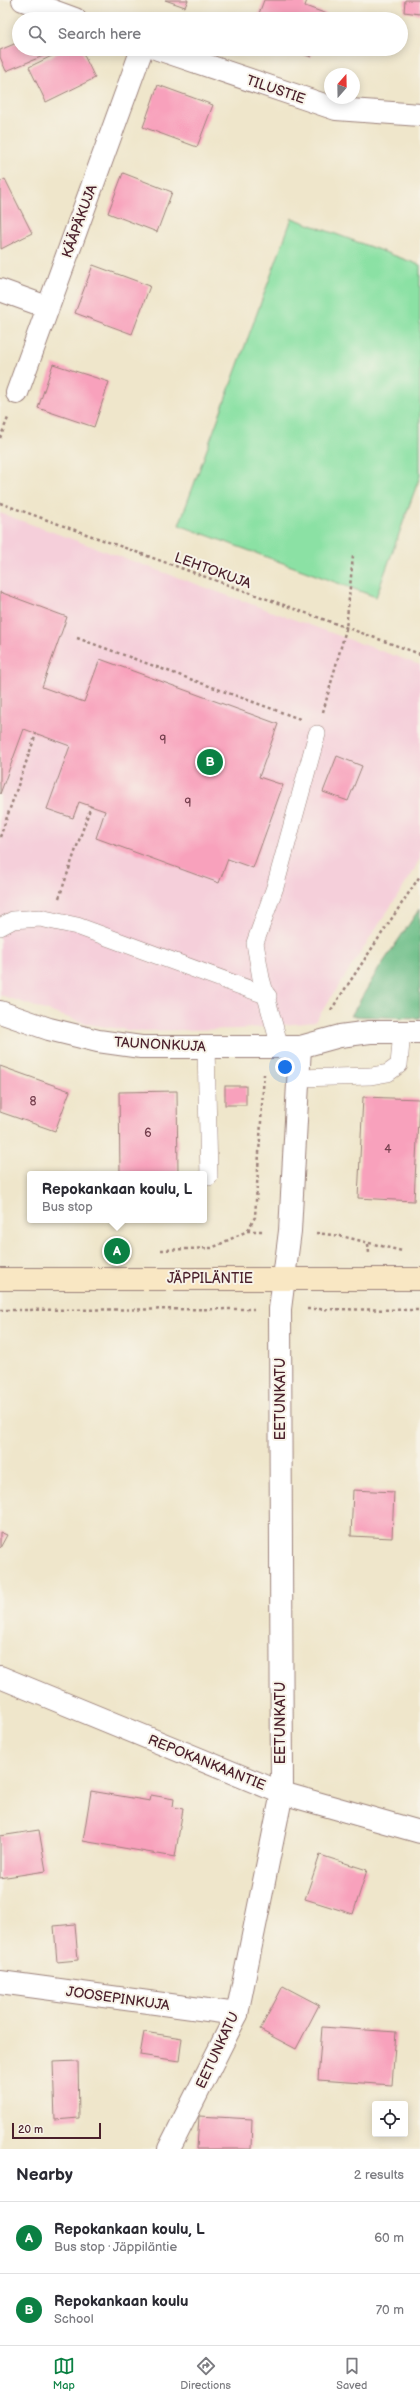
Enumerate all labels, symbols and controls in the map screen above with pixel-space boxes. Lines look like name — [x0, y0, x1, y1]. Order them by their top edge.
search box — [12, 12, 408, 56]
icon: search — [26, 23, 48, 45]
text: Search here — [58, 25, 141, 44]
north arrow — [324, 68, 360, 104]
street label: TILUSTIE — [244, 71, 308, 107]
street label: KÄÄPÄKUJA — [58, 182, 101, 260]
street label: LEHTOKUJA — [172, 549, 254, 592]
house number: 9 — [160, 733, 167, 748]
pin: B — [197, 747, 223, 777]
house number: 9 — [185, 796, 192, 811]
street label: TAUNONKUJA — [114, 1034, 207, 1055]
your location — [275, 1057, 295, 1077]
house number: 8 — [30, 1094, 37, 1109]
house number: 6 — [144, 1126, 152, 1141]
house number: 4 — [384, 1142, 392, 1157]
popup — [27, 1171, 207, 1223]
text: Repokankaan koulu, L — [42, 1180, 192, 1199]
text: Bus stop — [42, 1199, 93, 1215]
pin: A — [104, 1236, 130, 1266]
street label: JÄPPILÄNTIE — [167, 1270, 253, 1287]
street label: EETUNKATU — [272, 1358, 289, 1440]
street label: EETUNKATU — [272, 1682, 289, 1764]
street label: REPOKANKAANTIE — [145, 1731, 268, 1794]
street label: JOOSEPINKUJA — [65, 1983, 171, 2014]
street label: EETUNKATU — [192, 2009, 243, 2091]
map controls — [372, 2101, 408, 2137]
button: locate — [372, 2101, 408, 2137]
scale bar — [12, 2121, 101, 2140]
text: 20 m — [18, 2123, 43, 2136]
text: Nearby — [16, 2165, 73, 2185]
text: 2 results — [354, 2167, 404, 2183]
text: Repokankaan koulu, L — [54, 2220, 205, 2239]
text: A — [25, 2230, 33, 2246]
text: 60 m — [374, 2230, 404, 2246]
text: Bus stop · Jäppiläntie — [54, 2239, 177, 2255]
text: Repokankaan koulu — [54, 2292, 189, 2311]
text: B — [24, 2302, 34, 2318]
text: 70 m — [376, 2302, 404, 2318]
text: School — [54, 2311, 94, 2327]
tab: Map — [53, 2355, 75, 2392]
tab: Directions — [180, 2355, 231, 2392]
tab: Saved — [336, 2355, 367, 2392]

